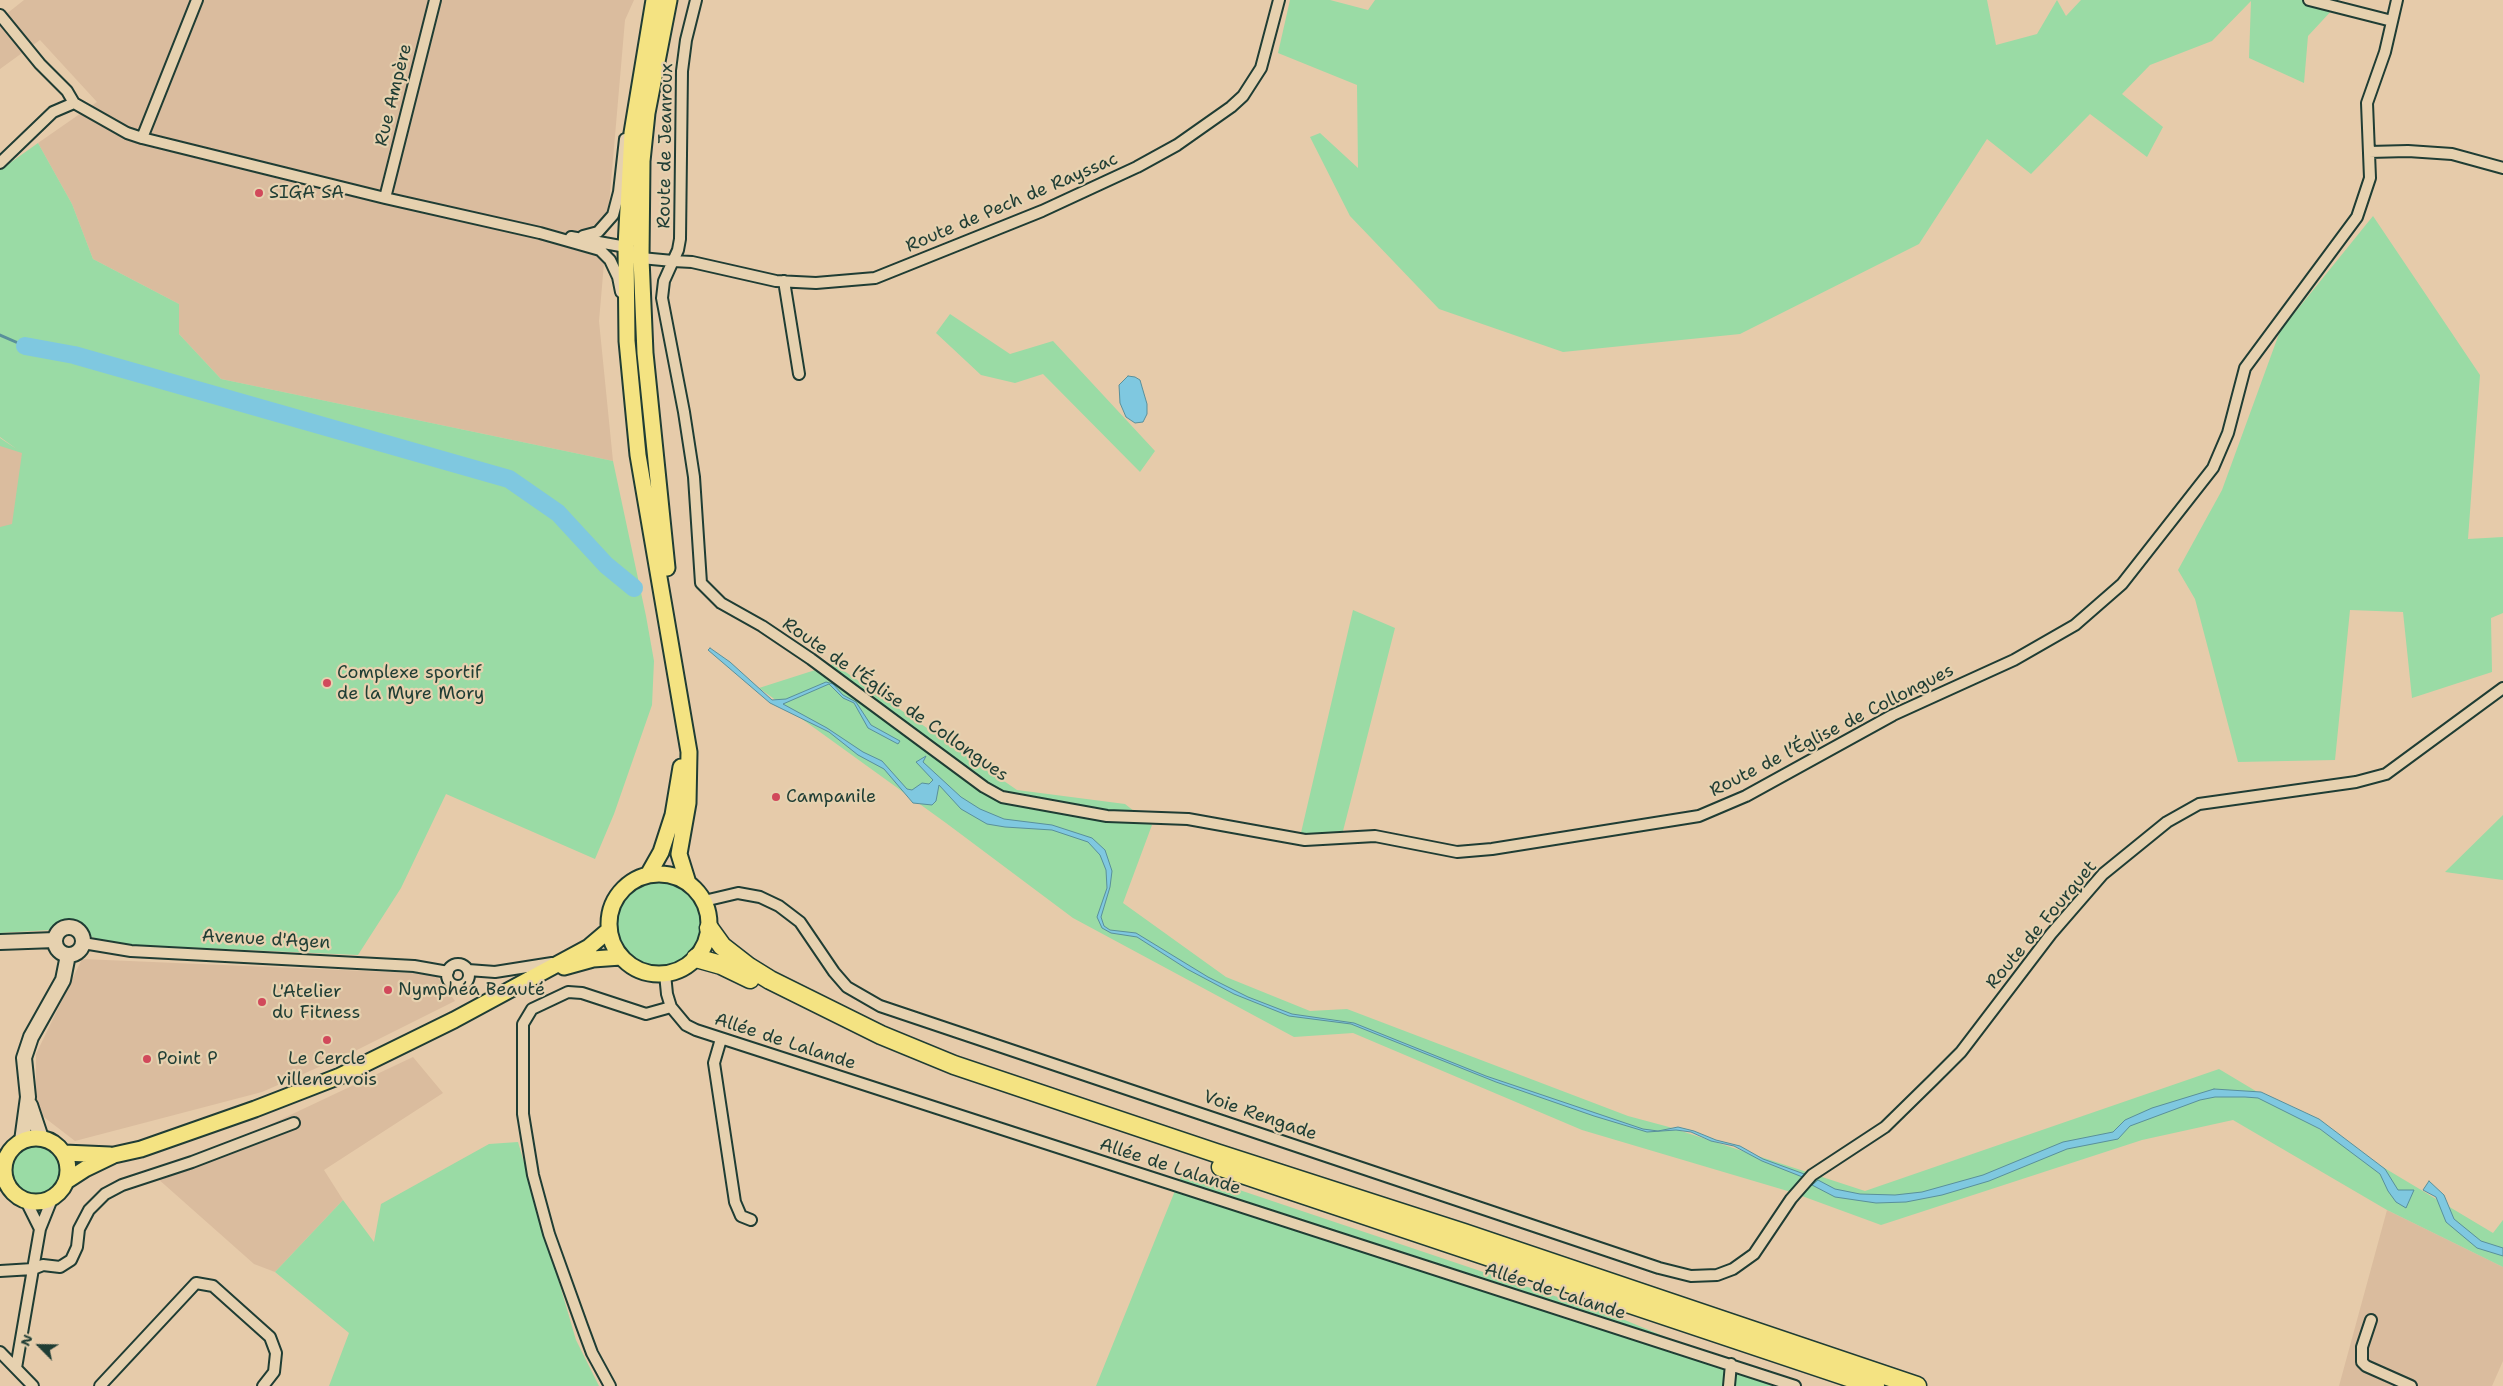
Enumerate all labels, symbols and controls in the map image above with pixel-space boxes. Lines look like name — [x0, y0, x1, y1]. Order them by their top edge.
street label: Rue Ampère — [371, 42, 417, 148]
street label: Route de Jeanroux — [654, 63, 678, 229]
street label: Route de Pech de Rayssac — [903, 148, 1121, 258]
place label: SIGA SA — [269, 182, 344, 204]
marker: SIGA SA — [253, 187, 265, 199]
street label: Route de l’Église de Collongues — [778, 613, 1012, 787]
street label: Route de l’Église de Collongues — [1706, 660, 1958, 802]
place label: Complexe sportif de la Myre Mory — [337, 662, 484, 704]
marker: Complexe sportif de la Myre Mory — [321, 677, 333, 689]
place label: Campanile — [786, 786, 876, 808]
marker: Campanile — [770, 791, 782, 803]
street label: Route de Fourquet — [1982, 856, 2102, 994]
street label: Avenue d'Agen — [201, 926, 331, 954]
place label: Nymphéa Beauté — [398, 979, 545, 1001]
place label: L'Atelier du Fitness — [272, 981, 360, 1024]
marker: Nymphéa Beauté — [382, 984, 394, 996]
marker: L'Atelier du Fitness — [256, 996, 268, 1008]
street label: Allée de Lalande — [712, 1009, 858, 1075]
marker: Le Cercle villeneuvois — [321, 1034, 333, 1046]
place label: Point P — [157, 1048, 218, 1070]
place label: Le Cercle villeneuvois — [277, 1048, 377, 1090]
marker: Point P — [141, 1053, 153, 1065]
street label: Voie Rengade — [1200, 1086, 1320, 1146]
street label: Allée de Lalande — [1097, 1134, 1243, 1200]
street label: Allée de Lalande — [1482, 1259, 1628, 1325]
north arrow — [15, 1321, 65, 1371]
text: N — [16, 1332, 37, 1349]

